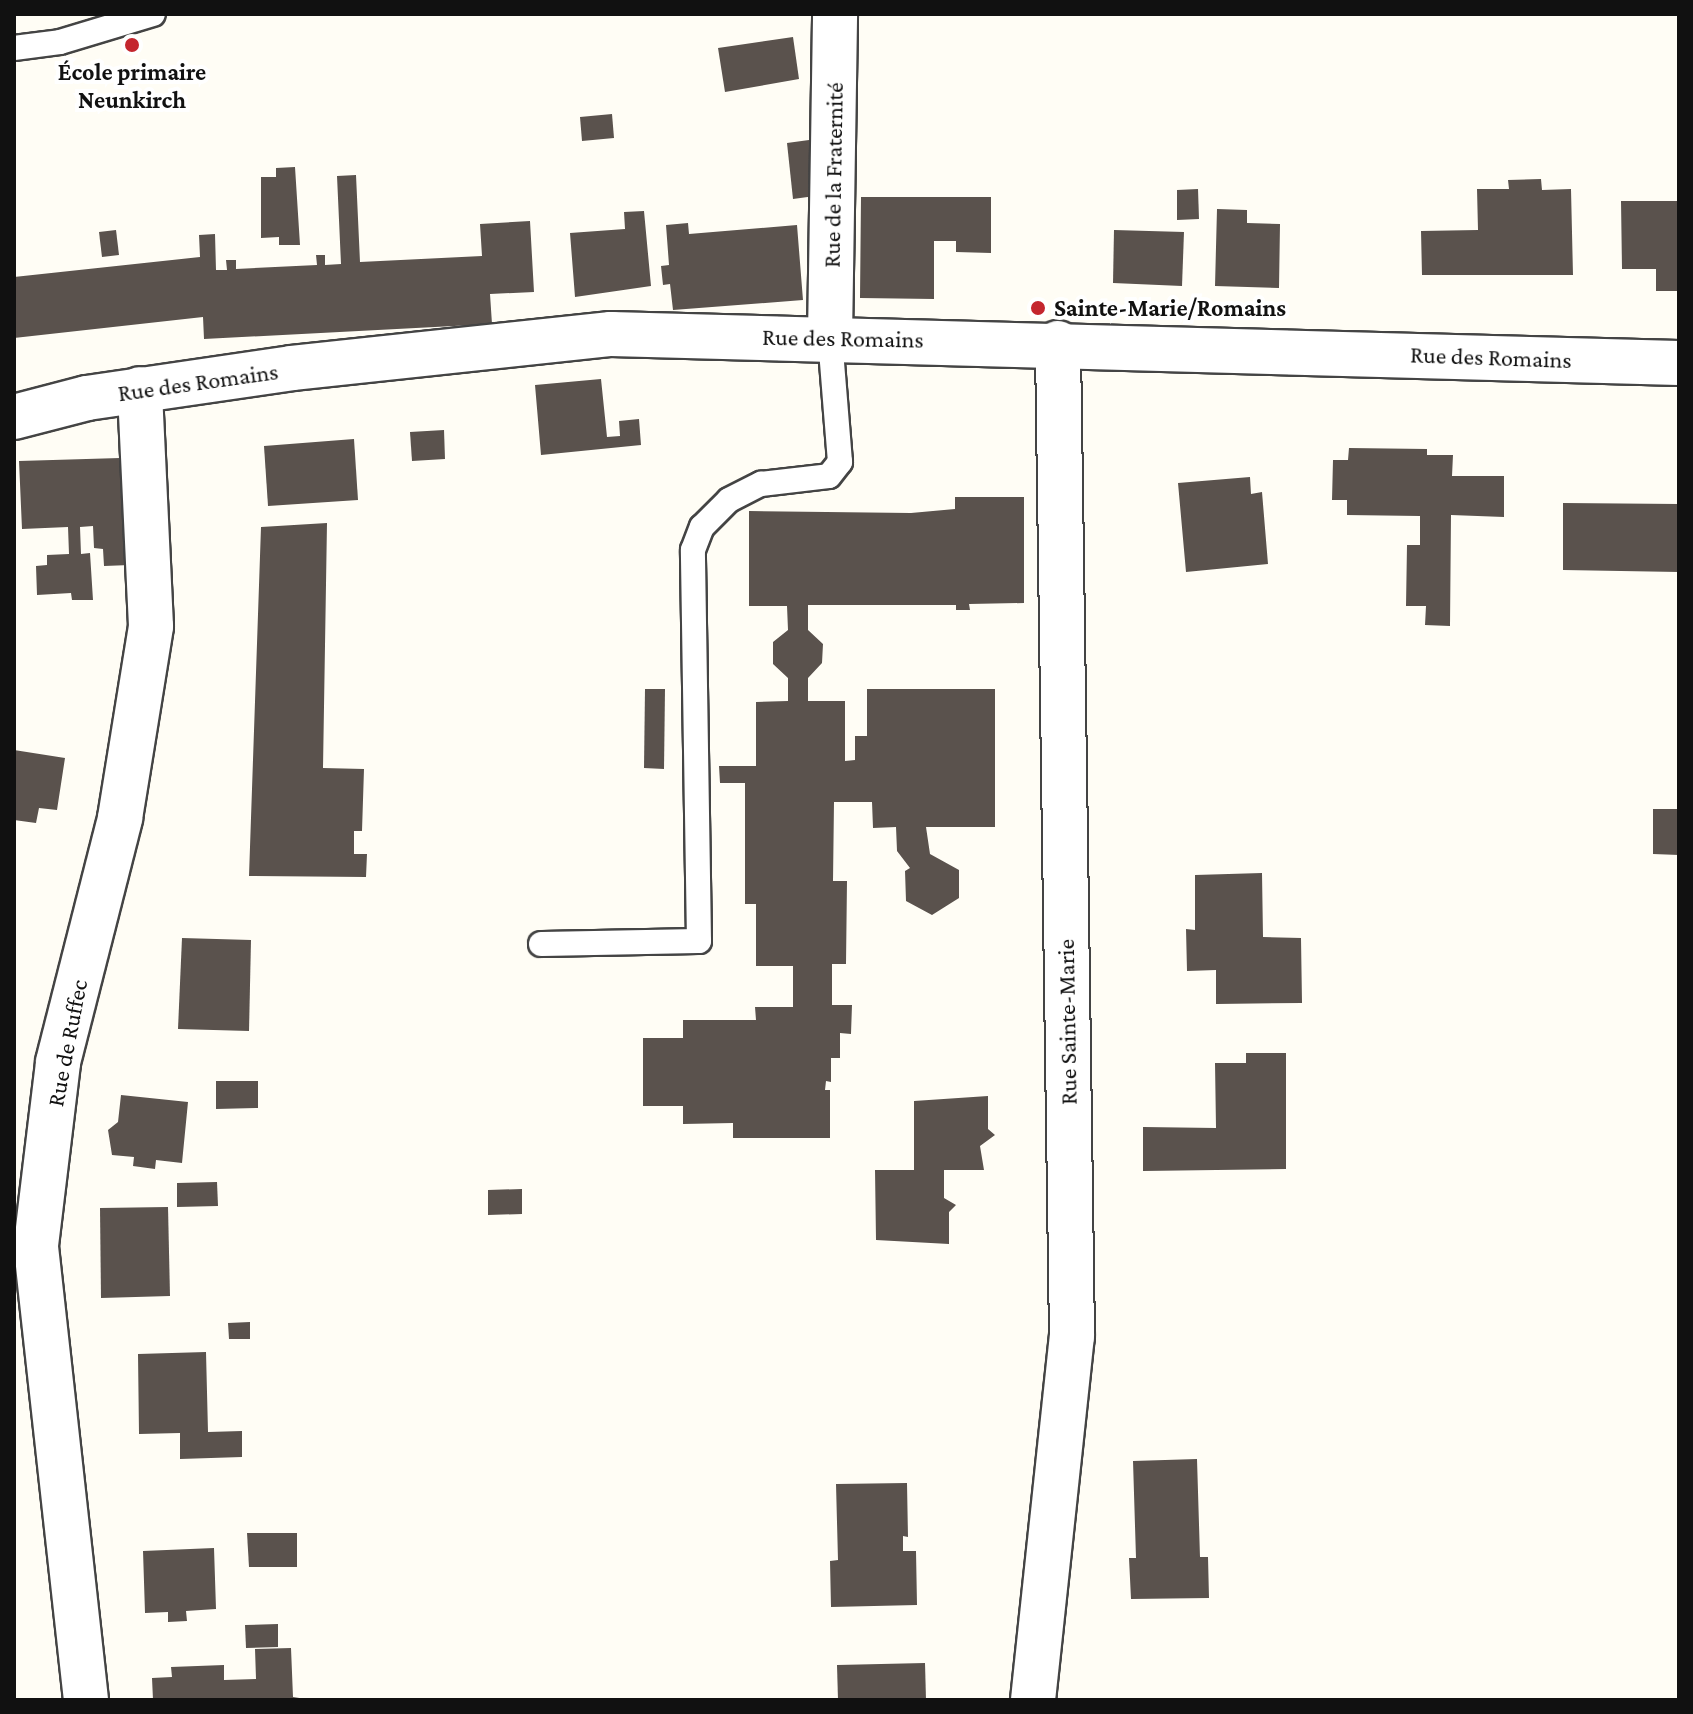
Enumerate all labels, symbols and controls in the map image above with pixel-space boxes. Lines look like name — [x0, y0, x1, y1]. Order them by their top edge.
marker: École primaire Neunkirch — [123, 36, 141, 54]
place label: École primaire Neunkirch — [58, 58, 206, 114]
street label: Rue de la Fraternité — [817, 82, 849, 268]
place label: Sainte-Marie/Romains — [1054, 294, 1286, 322]
marker: Sainte-Marie/Romains — [1029, 299, 1047, 317]
street label: Rue des Romains — [762, 322, 924, 354]
street label: Rue des Romains — [1410, 340, 1572, 374]
street label: Rue des Romains — [116, 356, 280, 408]
street label: Rue Sainte-Marie — [1051, 939, 1083, 1105]
street label: Rue de Ruffec — [41, 977, 93, 1109]

